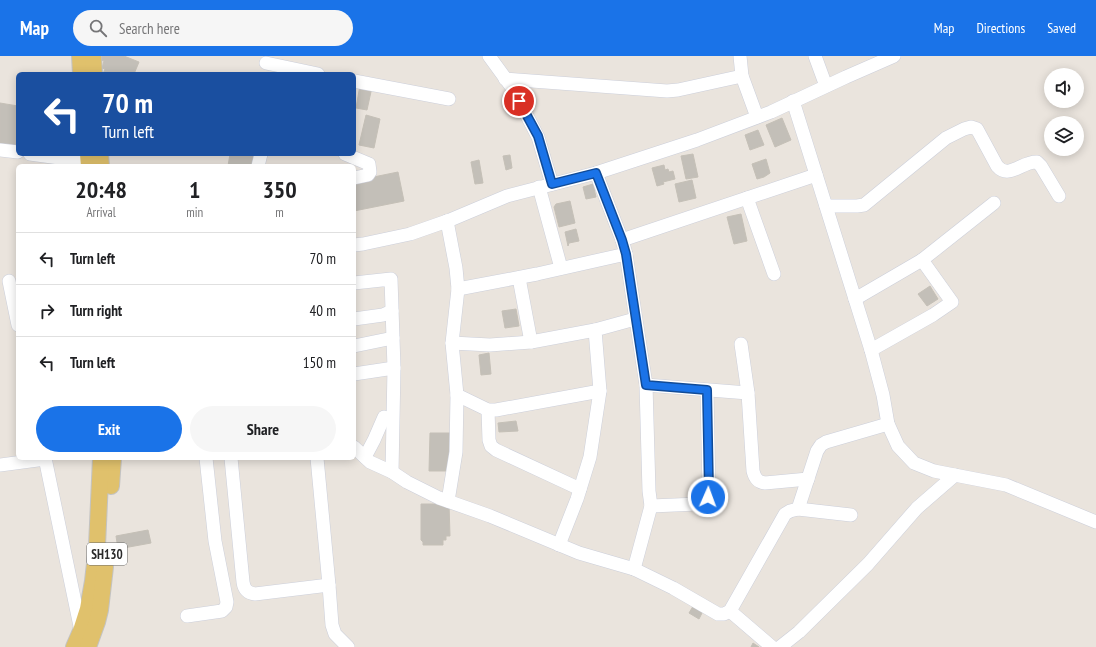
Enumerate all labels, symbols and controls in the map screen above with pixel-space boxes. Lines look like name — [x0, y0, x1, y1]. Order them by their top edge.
search box — [73, 10, 353, 46]
text: Map — [20, 16, 49, 40]
icon: search — [87, 17, 109, 39]
text: Search here — [119, 19, 180, 38]
text: Map — [934, 19, 954, 37]
text: Directions — [976, 19, 1025, 37]
text: Saved — [1047, 19, 1076, 37]
map controls — [1044, 68, 1084, 156]
button: sound — [1044, 68, 1084, 108]
text: 70 m — [102, 84, 153, 121]
pin — [502, 84, 536, 118]
icon: left — [36, 88, 88, 140]
icon: arrive — [508, 90, 530, 112]
button: layers — [1044, 116, 1084, 156]
text: Turn left — [102, 120, 154, 143]
text: 20:48 — [75, 174, 127, 205]
text: 1 — [189, 174, 200, 205]
text: 350 — [262, 174, 297, 205]
text: Arrival — [86, 204, 116, 221]
text: min — [186, 204, 203, 221]
text: m — [275, 204, 284, 221]
icon: left — [36, 248, 58, 270]
text: Turn left — [70, 249, 115, 268]
text: 70 m — [310, 249, 336, 268]
icon: right — [36, 300, 58, 322]
text: Turn right — [70, 301, 122, 320]
text: 40 m — [310, 301, 336, 320]
icon: left — [36, 352, 58, 374]
text: Turn left — [70, 353, 115, 372]
text: 150 m — [303, 353, 336, 372]
button: Exit — [36, 406, 182, 452]
button: Share — [190, 406, 336, 452]
position arrow — [687, 476, 729, 518]
road number: SH130 — [87, 543, 127, 565]

